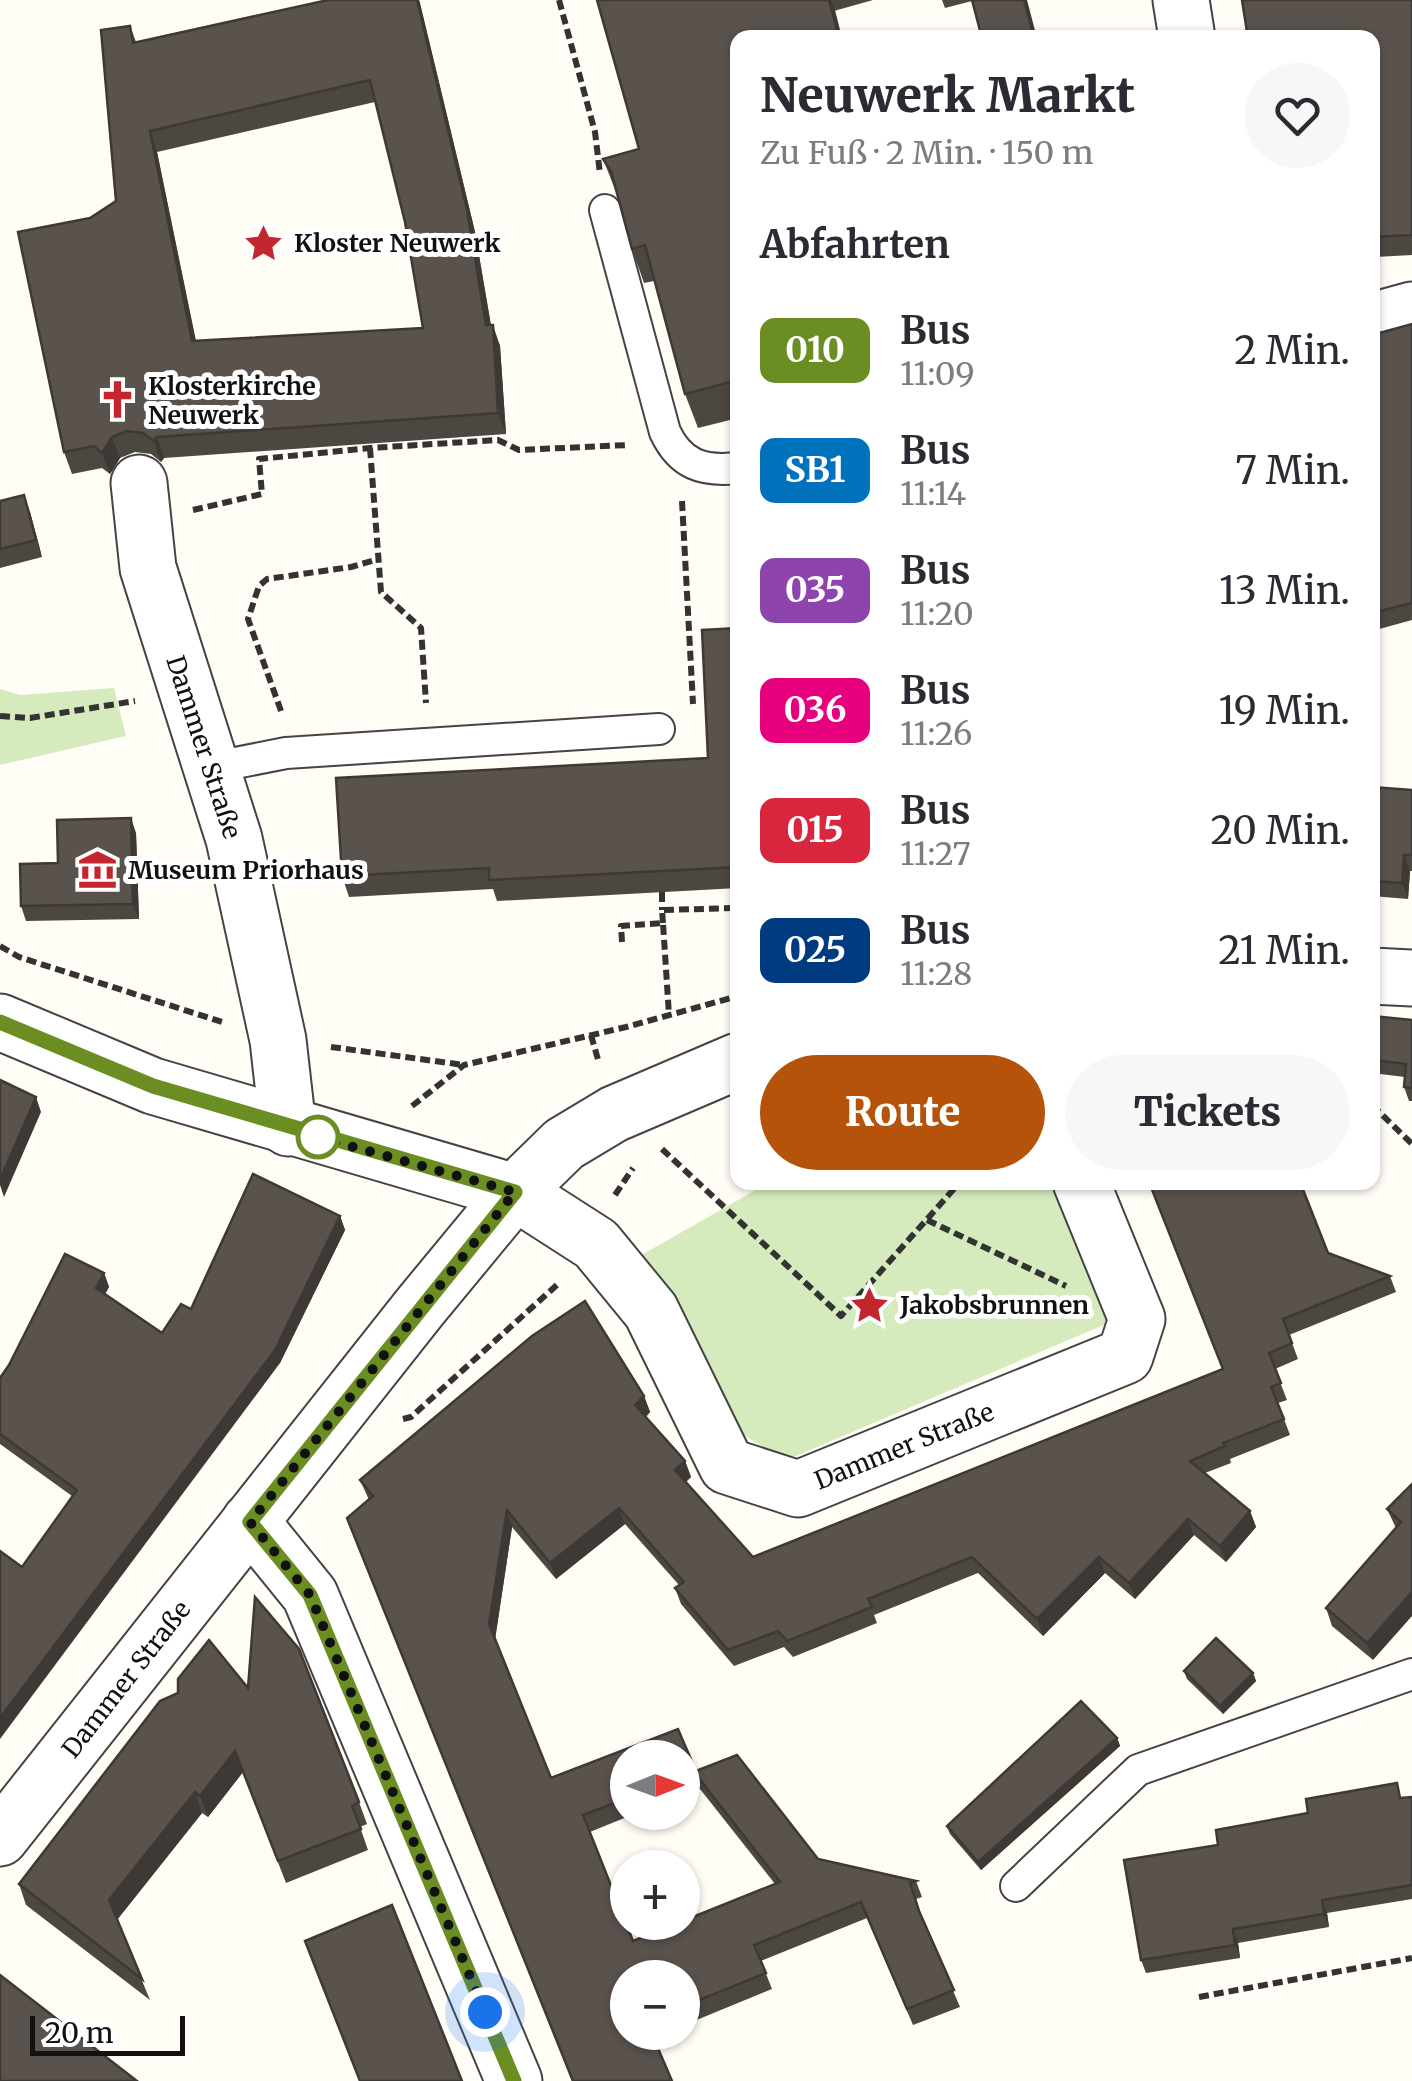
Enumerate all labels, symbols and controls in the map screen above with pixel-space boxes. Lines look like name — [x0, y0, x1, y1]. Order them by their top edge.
button: heart — [1245, 63, 1350, 168]
text: Neuwerk Markt — [760, 65, 1135, 125]
text: Zu Fuß · 2 Min. · 150 m — [760, 133, 1094, 173]
text: Abfahrten — [760, 221, 950, 268]
place icon: Kloster Neuwerk — [243, 222, 285, 264]
place label: Kloster Neuwerk — [294, 227, 501, 259]
text: Bus — [900, 307, 970, 354]
text: 2 Min. — [1234, 327, 1350, 374]
text: 010 — [785, 328, 845, 372]
text: 11:09 — [900, 354, 975, 394]
place label: Klosterkirche Neuwerk — [148, 370, 316, 431]
church icon: Klosterkirche Neuwerk — [97, 379, 139, 421]
text: Bus — [900, 427, 970, 474]
text: 7 Min. — [1235, 447, 1350, 494]
text: SB1 — [785, 448, 845, 492]
text: 11:14 — [900, 474, 966, 514]
text: Bus — [900, 547, 970, 594]
text: 13 Min. — [1219, 567, 1350, 614]
text: 035 — [785, 568, 845, 612]
text: 11:20 — [900, 594, 974, 634]
street label: Dammer Straße — [159, 651, 249, 843]
text: Bus — [900, 667, 970, 714]
text: 19 Min. — [1218, 687, 1350, 734]
text: 036 — [784, 688, 846, 732]
text: 11:26 — [900, 714, 972, 754]
text: Bus — [900, 787, 970, 834]
text: 20 Min. — [1211, 807, 1350, 854]
text: 015 — [786, 808, 844, 852]
text: 11:27 — [900, 834, 971, 874]
museum icon: Museum Priorhaus — [77, 849, 119, 891]
place label: Museum Priorhaus — [128, 854, 364, 886]
text: Bus — [900, 907, 970, 954]
text: 21 Min. — [1218, 927, 1350, 974]
text: 025 — [784, 928, 846, 972]
text: 11:28 — [900, 954, 972, 994]
button: Route — [760, 1055, 1045, 1170]
button: Tickets — [1065, 1055, 1350, 1170]
unlabelled marker — [297, 1116, 339, 1158]
place icon: Jakobsbrunnen — [849, 1284, 891, 1326]
place label: Jakobsbrunnen — [899, 1289, 1089, 1321]
street label: Dammer Straße — [810, 1395, 998, 1497]
street label: Dammer Straße — [55, 1594, 197, 1764]
north arrow — [610, 1740, 700, 1830]
map controls — [610, 1740, 700, 2050]
button: + — [610, 1850, 700, 1940]
button: − — [610, 1960, 700, 2050]
your location — [460, 1987, 510, 2037]
scale bar — [30, 2011, 185, 2056]
text: 20 m — [45, 2015, 114, 2051]

